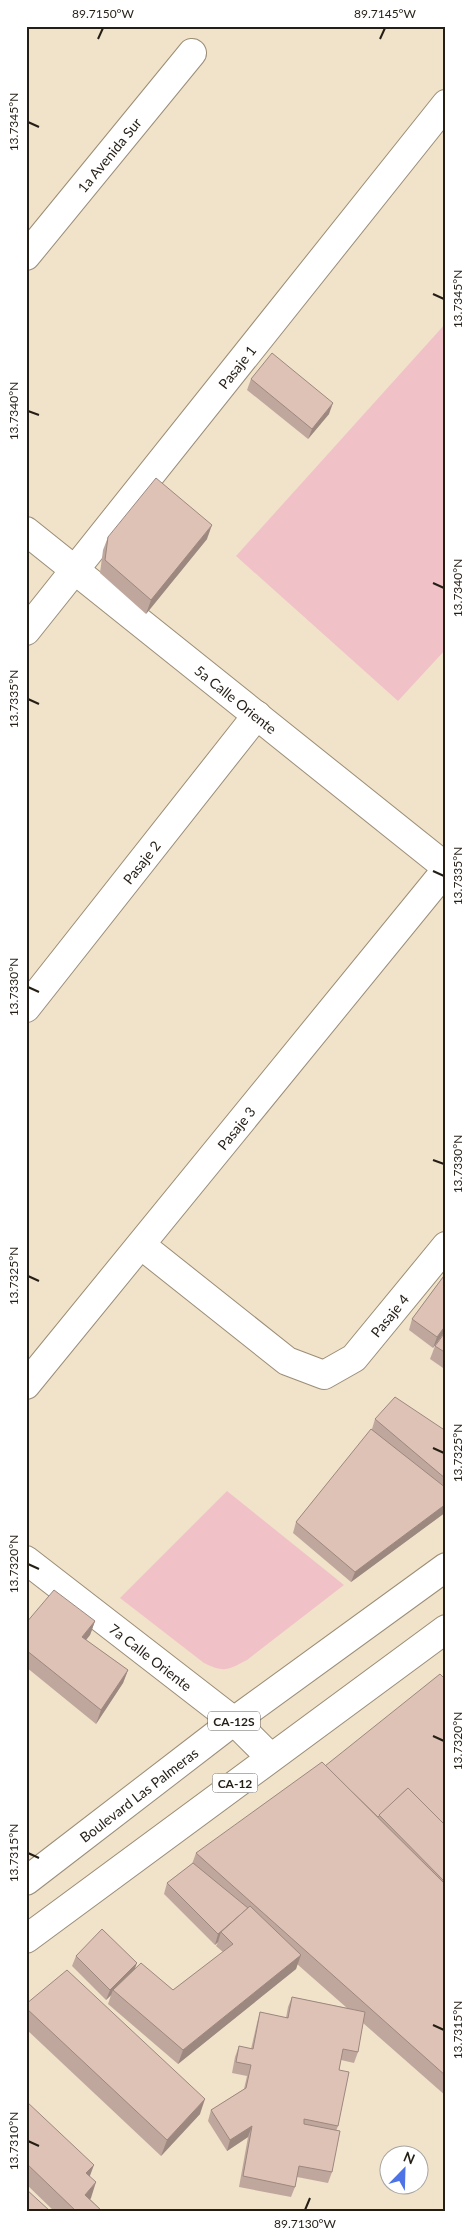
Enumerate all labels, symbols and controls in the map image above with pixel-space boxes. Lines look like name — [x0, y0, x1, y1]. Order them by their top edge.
text: 89.7150°W — [72, 6, 135, 21]
text: 89.7145°W — [354, 6, 417, 21]
text: 13.7345°N — [6, 93, 21, 151]
street label: 1a Avenida Sur — [73, 114, 144, 195]
text: 13.7345°N — [450, 270, 465, 328]
street label: Pasaje 1 — [214, 342, 259, 392]
text: 13.7340°N — [6, 382, 21, 440]
text: 13.7340°N — [450, 559, 465, 617]
street label: 5a Calle Oriente — [192, 661, 280, 737]
text: 13.7335°N — [6, 670, 21, 728]
street label: Pasaje 2 — [119, 837, 164, 887]
text: 13.7335°N — [450, 847, 465, 905]
text: 13.7330°N — [6, 958, 21, 1016]
street label: Pasaje 3 — [213, 1103, 258, 1153]
text: 13.7330°N — [450, 1135, 465, 1193]
text: 13.7325°N — [6, 1247, 21, 1305]
street label: Pasaje 4 — [367, 1290, 412, 1340]
text: 13.7325°N — [450, 1424, 465, 1482]
text: 13.7320°N — [6, 1535, 21, 1593]
street label: 7a Calle Oriente — [106, 1619, 196, 1694]
road number: CA-12S — [208, 1712, 260, 1730]
text: 13.7320°N — [450, 1712, 465, 1770]
street label: Boulevard Las Palmeras — [76, 1744, 201, 1845]
road number: CA-12 — [212, 1774, 258, 1792]
text: 13.7315°N — [6, 1824, 21, 1882]
text: 13.7315°N — [450, 2001, 465, 2059]
text: 13.7310°N — [6, 2112, 21, 2170]
north arrow — [380, 2144, 430, 2194]
text: N — [401, 2148, 418, 2168]
text: 89.7130°W — [274, 2216, 337, 2231]

